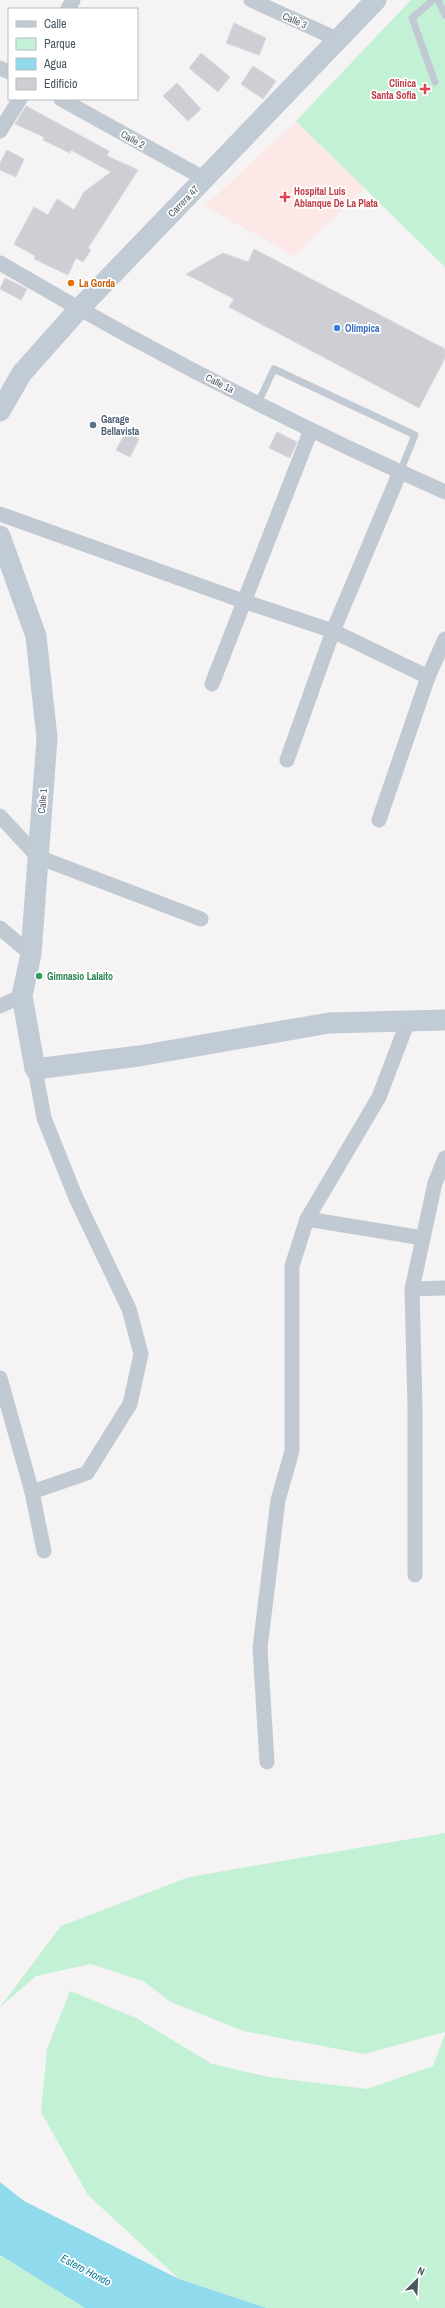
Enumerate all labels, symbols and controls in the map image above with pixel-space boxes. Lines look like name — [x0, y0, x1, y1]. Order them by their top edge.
legend — [8, 8, 138, 100]
street label: Calle 3 — [280, 9, 309, 32]
text: Calle — [44, 16, 66, 32]
text: Parque — [44, 36, 76, 52]
text: Agua — [43, 56, 68, 72]
text: Edificio — [44, 76, 77, 92]
place label: Clinica Santa Sofia — [371, 77, 416, 102]
marker: Clinica Santa Sofia — [419, 83, 431, 95]
street label: Calle 2 — [118, 128, 147, 152]
street label: Carrera 47 — [165, 182, 202, 220]
place label: Hospital Luis Ablanque De La Plata — [294, 185, 378, 210]
marker: Hospital Luis Ablanque De La Plata — [279, 191, 291, 203]
place label: La Gorda — [79, 277, 115, 290]
marker: La Gorda — [66, 278, 76, 288]
place label: Olímpica — [345, 322, 380, 335]
marker: Olímpica — [332, 323, 342, 333]
street label: Calle 1a — [203, 371, 237, 396]
place label: Garage Bellavista — [101, 413, 140, 438]
marker: Garage Bellavista — [88, 420, 98, 430]
street label: Calle 1 — [35, 787, 50, 814]
place label: Gimnasio Lalaito — [47, 970, 113, 983]
marker: Gimnasio Lalaito — [34, 971, 44, 981]
water label: Estero Hondo — [58, 2251, 114, 2289]
north arrow — [397, 2260, 437, 2300]
text: N — [415, 2263, 427, 2279]

